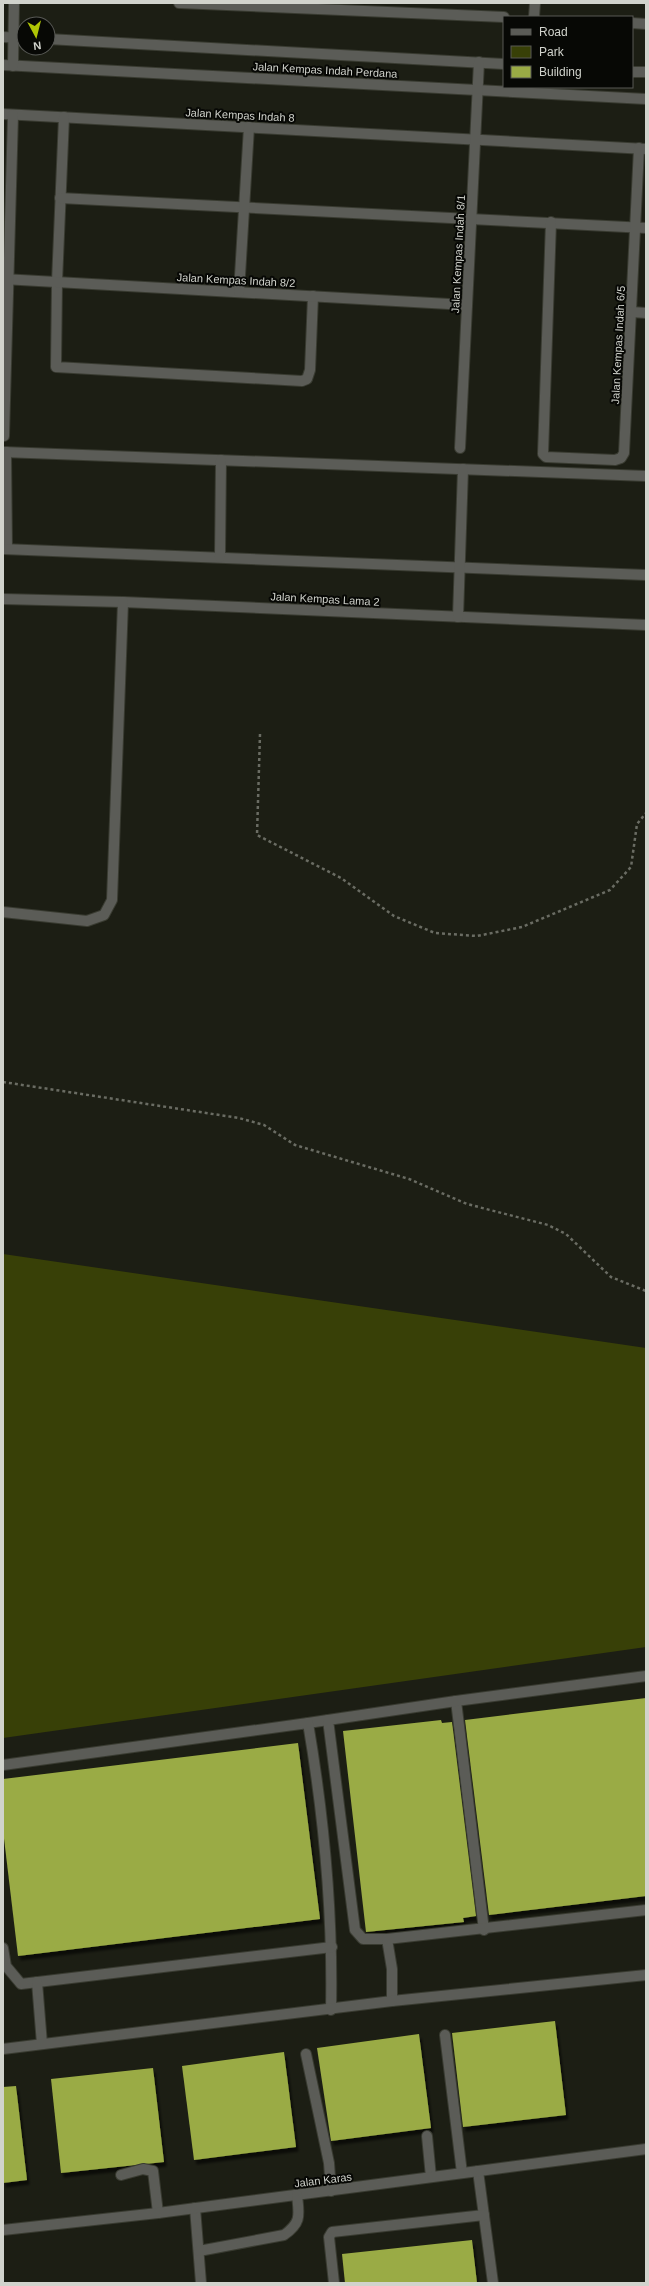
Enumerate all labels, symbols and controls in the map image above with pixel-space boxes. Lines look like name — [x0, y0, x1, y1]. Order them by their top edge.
north arrow — [16, 16, 56, 56]
legend — [503, 16, 633, 88]
text: Road — [539, 25, 568, 39]
text: N — [32, 39, 42, 52]
text: Park — [539, 45, 565, 59]
street label: Jalan Kempas Indah Perdana — [252, 60, 399, 80]
text: Building — [539, 65, 582, 79]
street label: Jalan Kempas Indah 8 — [185, 106, 295, 124]
street label: Jalan Kempas Indah 8/1 — [449, 194, 467, 314]
street label: Jalan Kempas Indah 8/2 — [176, 271, 296, 289]
street label: Jalan Kempas Indah 6/5 — [609, 285, 627, 405]
street label: Jalan Kempas Lama 2 — [270, 590, 380, 608]
street label: Jalan Karas — [293, 2170, 353, 2189]

